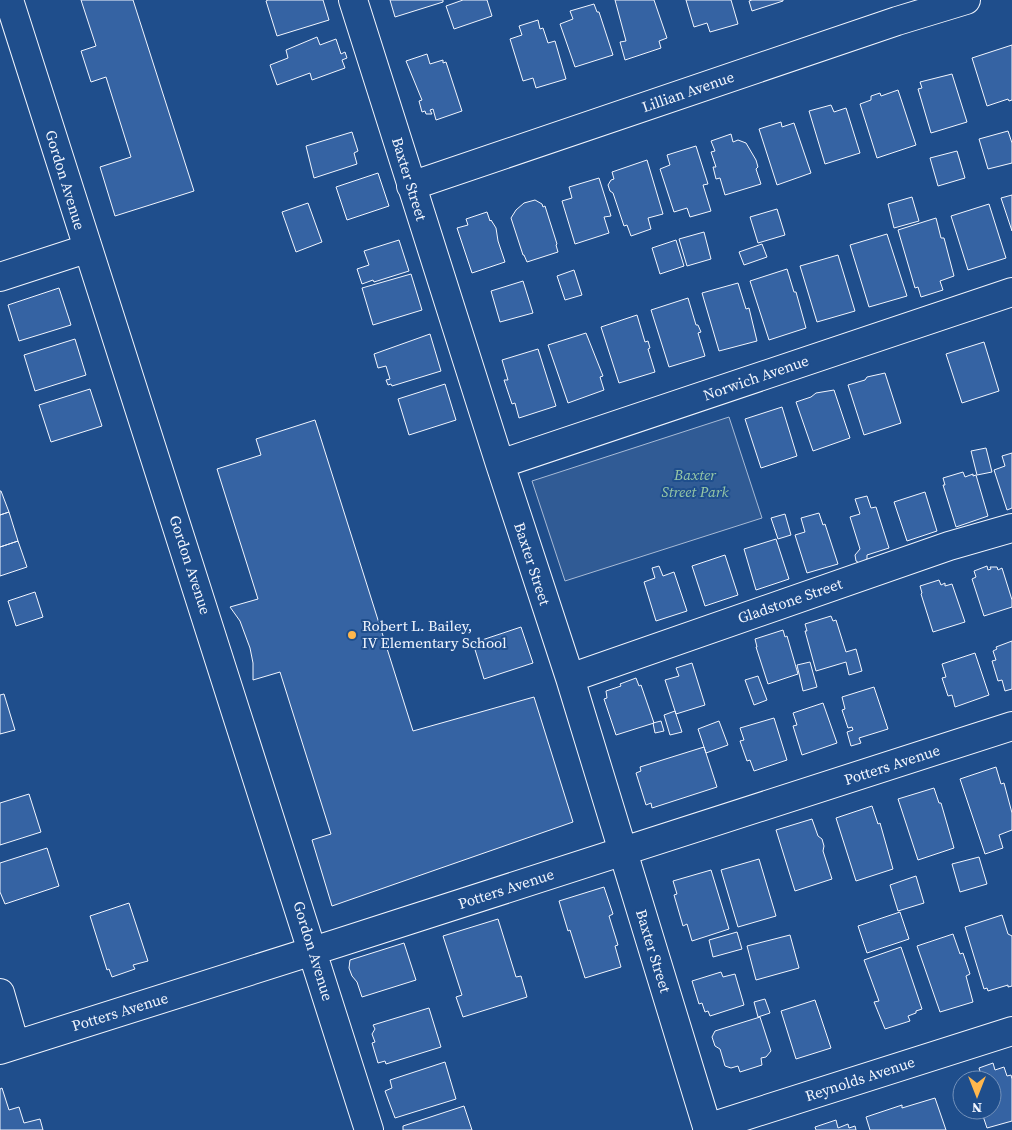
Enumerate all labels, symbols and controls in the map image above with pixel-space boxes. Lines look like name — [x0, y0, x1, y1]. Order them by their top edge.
street label: Lillian Avenue — [639, 66, 737, 117]
street label: Gordon Avenue — [40, 127, 91, 233]
street label: Baxter Street — [387, 135, 432, 223]
street label: Norwich Avenue — [700, 350, 812, 405]
park label: Baxter Street Park — [661, 464, 729, 502]
street label: Gordon Avenue — [165, 513, 217, 618]
street label: Baxter Street — [509, 520, 556, 608]
street label: Gladstone Street — [735, 573, 845, 628]
place label: Robert L. Bailey, IV Elementary School — [362, 615, 507, 653]
marker: Robert L. Bailey, IV Elementary School — [346, 629, 358, 641]
street label: Potters Avenue — [841, 739, 943, 790]
street label: Potters Avenue — [455, 863, 557, 914]
street label: Gordon Avenue — [288, 898, 339, 1004]
street label: Baxter Street — [631, 907, 676, 995]
street label: Potters Avenue — [69, 987, 171, 1036]
street label: Reynolds Avenue — [802, 1051, 918, 1106]
north arrow — [952, 1070, 1002, 1120]
text: N — [972, 1098, 982, 1118]

